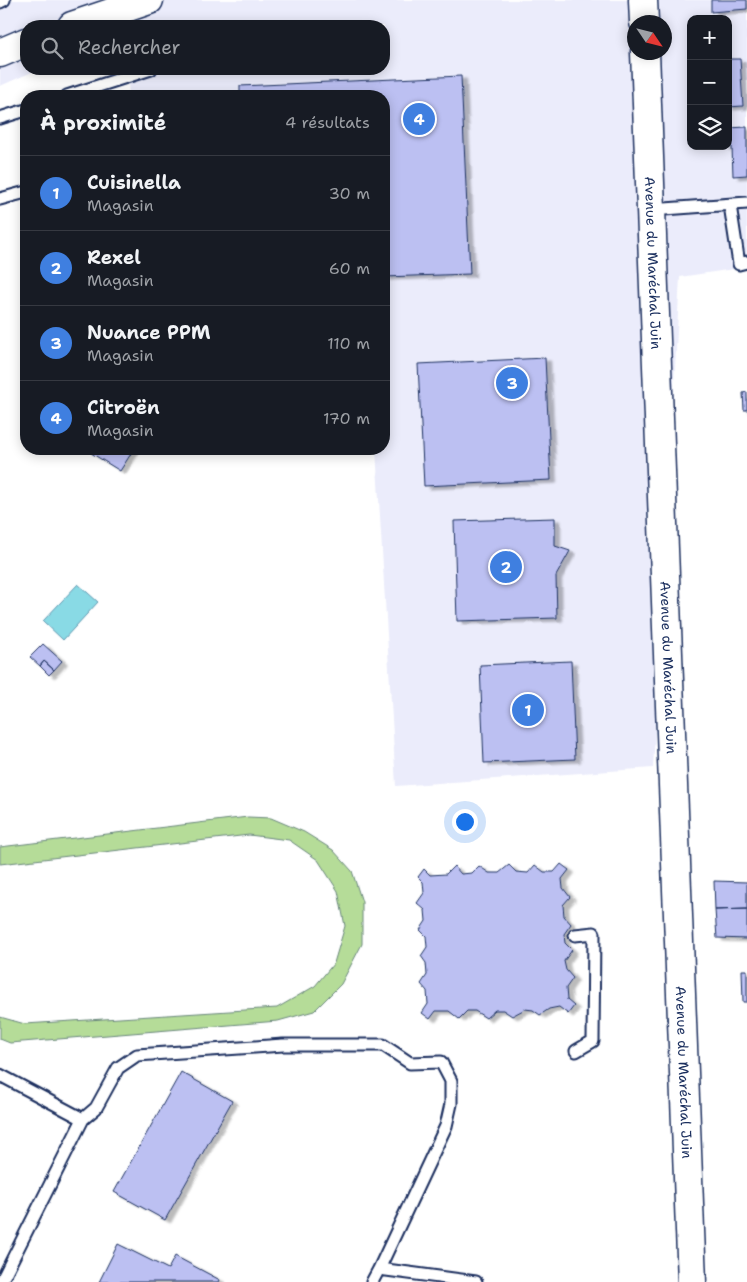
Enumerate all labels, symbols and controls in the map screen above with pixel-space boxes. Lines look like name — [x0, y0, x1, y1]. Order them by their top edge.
north arrow — [627, 15, 672, 60]
map controls — [687, 15, 732, 150]
button: + — [687, 15, 732, 60]
search box — [20, 20, 390, 75]
icon: search — [38, 34, 66, 62]
text: Rechercher — [78, 35, 181, 60]
button: − — [687, 60, 732, 105]
pin: 4 — [403, 100, 435, 138]
button: layers — [687, 105, 732, 150]
text: À proximité — [40, 109, 166, 137]
text: 4 résultats — [285, 112, 370, 133]
text: Cuisinella — [87, 170, 181, 195]
street label: Avenue du Maréchal Juin — [641, 176, 665, 350]
text: 1 — [52, 183, 60, 204]
text: 30 m — [329, 183, 370, 204]
text: Magasin — [87, 195, 153, 216]
text: Rexel — [87, 245, 141, 270]
text: 2 — [50, 258, 62, 279]
text: 60 m — [329, 258, 370, 279]
text: Magasin — [87, 270, 153, 291]
text: Nuance PPM — [87, 320, 211, 345]
text: 3 — [50, 333, 62, 354]
text: 110 m — [327, 333, 370, 354]
text: Magasin — [87, 345, 153, 366]
pin: 3 — [496, 364, 528, 402]
text: Citroën — [87, 395, 160, 420]
text: 4 — [50, 408, 62, 429]
text: 170 m — [323, 408, 370, 429]
text: Magasin — [87, 420, 153, 441]
pin: 2 — [490, 548, 522, 586]
street label: Avenue du Maréchal Juin — [656, 581, 681, 755]
pin: 1 — [512, 691, 544, 729]
your location — [452, 809, 478, 835]
street label: Avenue du Maréchal Juin — [672, 985, 696, 1159]

